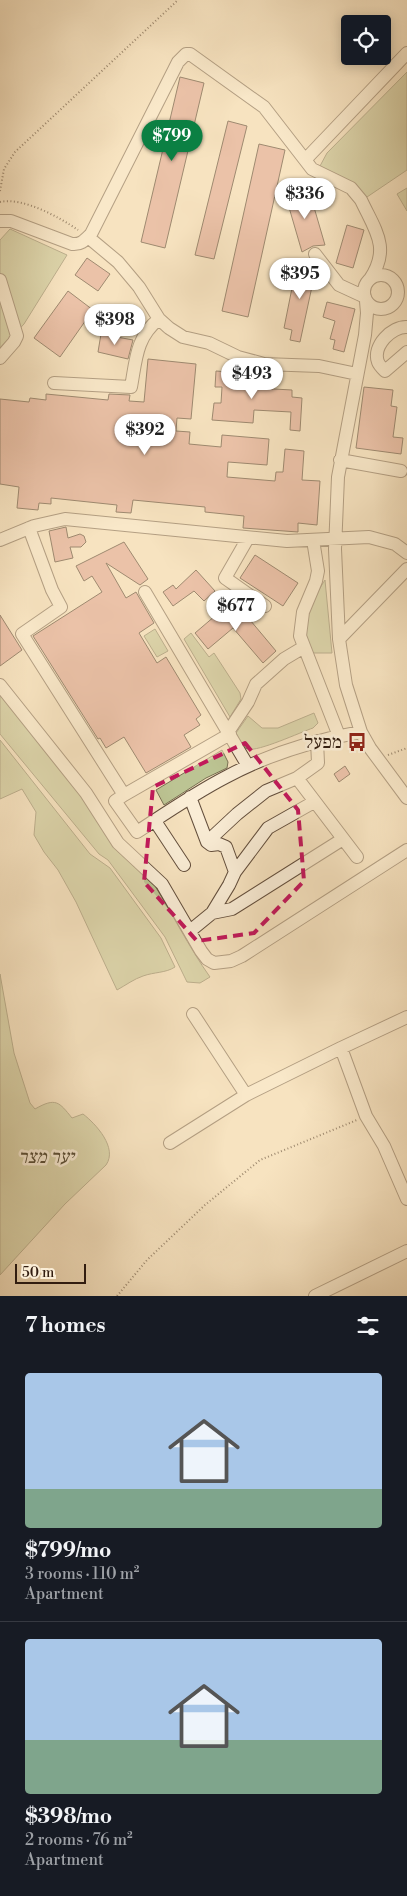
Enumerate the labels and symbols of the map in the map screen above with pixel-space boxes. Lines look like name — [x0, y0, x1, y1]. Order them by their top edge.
pin: $799 — [142, 120, 202, 162]
pin: $336 — [275, 178, 335, 220]
pin: $395 — [270, 258, 330, 300]
pin: $398 — [85, 304, 145, 346]
pin: $493 — [222, 358, 282, 400]
pin: $392 — [115, 414, 175, 456]
pin: $677 — [206, 590, 266, 632]
place label: מפעל — [304, 730, 342, 754]
bus stop icon: מפעל — [346, 731, 368, 753]
park label: יער מצר — [18, 1145, 76, 1169]
scale bar — [15, 1261, 86, 1284]

